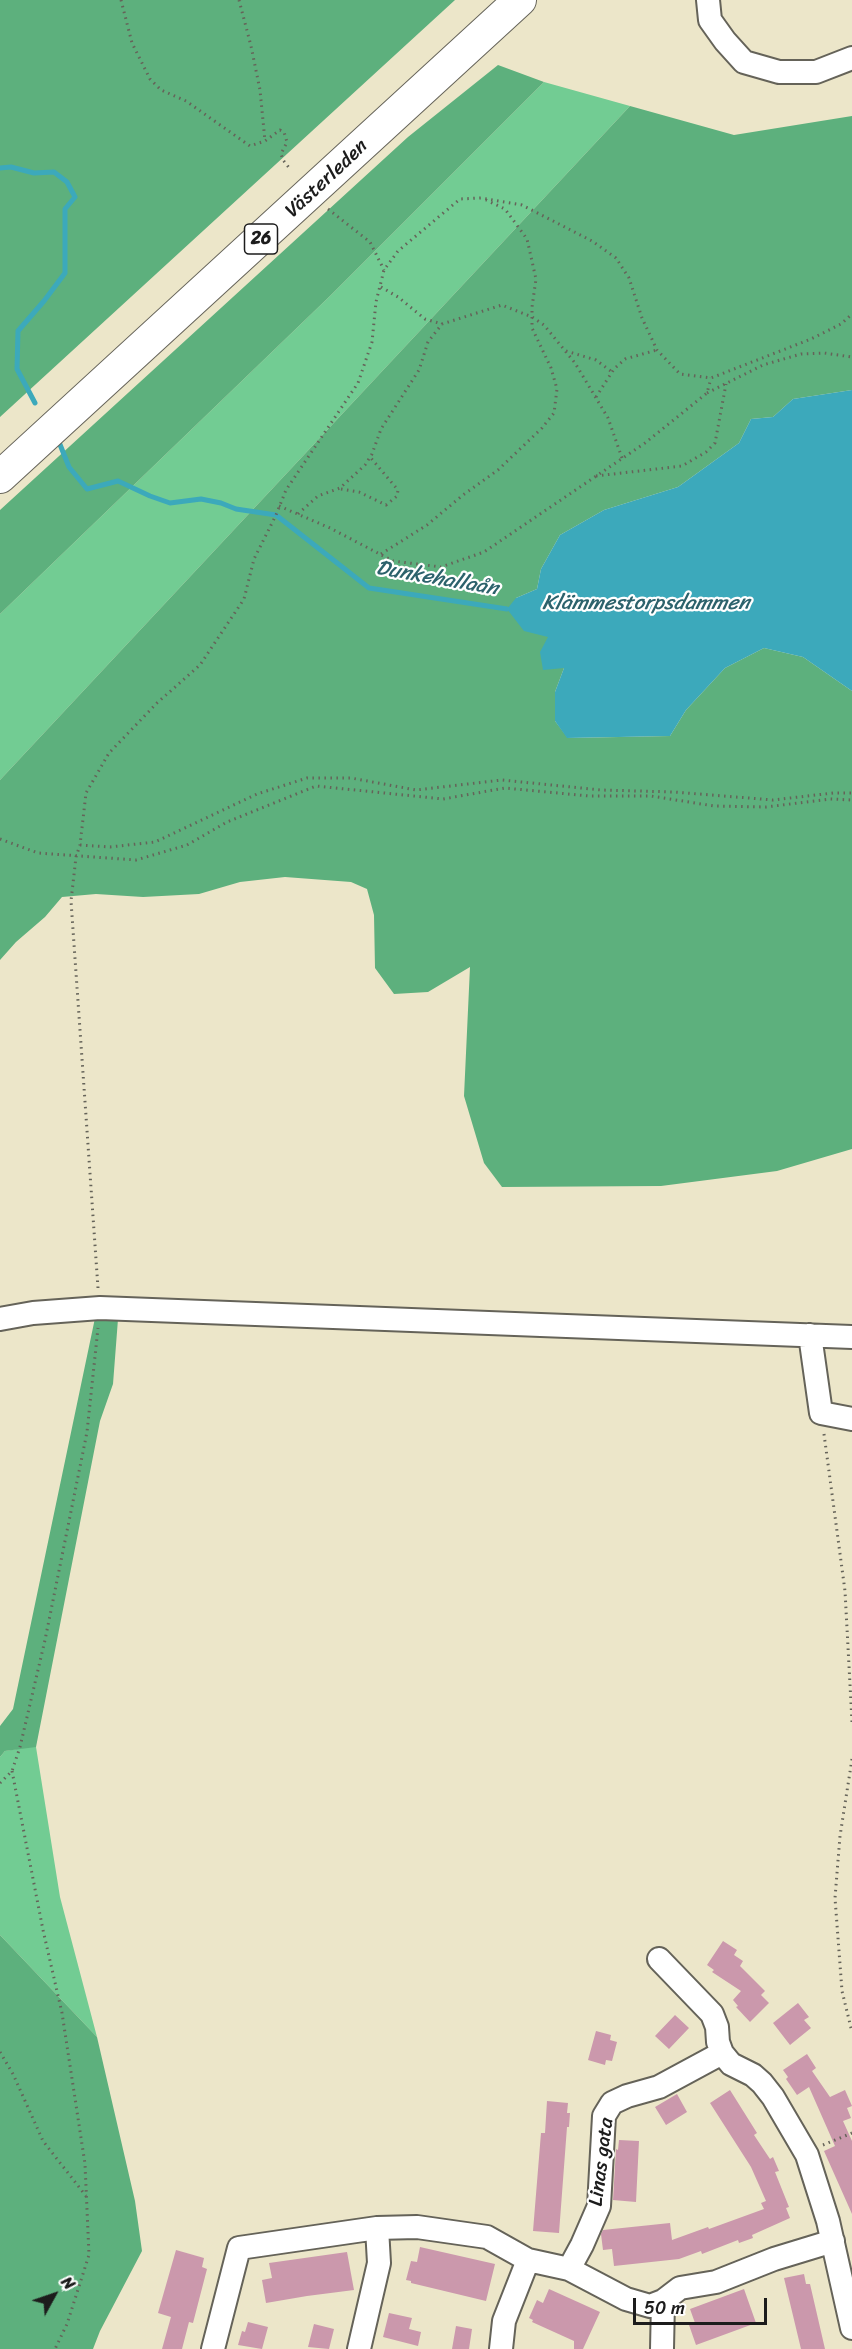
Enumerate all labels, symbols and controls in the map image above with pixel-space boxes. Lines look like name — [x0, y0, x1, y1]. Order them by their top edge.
street label: Västerleden — [281, 135, 373, 223]
road number: 26 — [244, 224, 278, 254]
water label: Dunkehallaån — [374, 556, 500, 602]
water label: Klämmestorpsdammen — [542, 591, 750, 617]
street label: Linas gata — [585, 2116, 619, 2208]
north arrow — [24, 2265, 84, 2325]
text: N — [53, 2270, 83, 2297]
scale bar — [636, 2286, 770, 2324]
text: 50 m — [644, 2292, 685, 2324]

